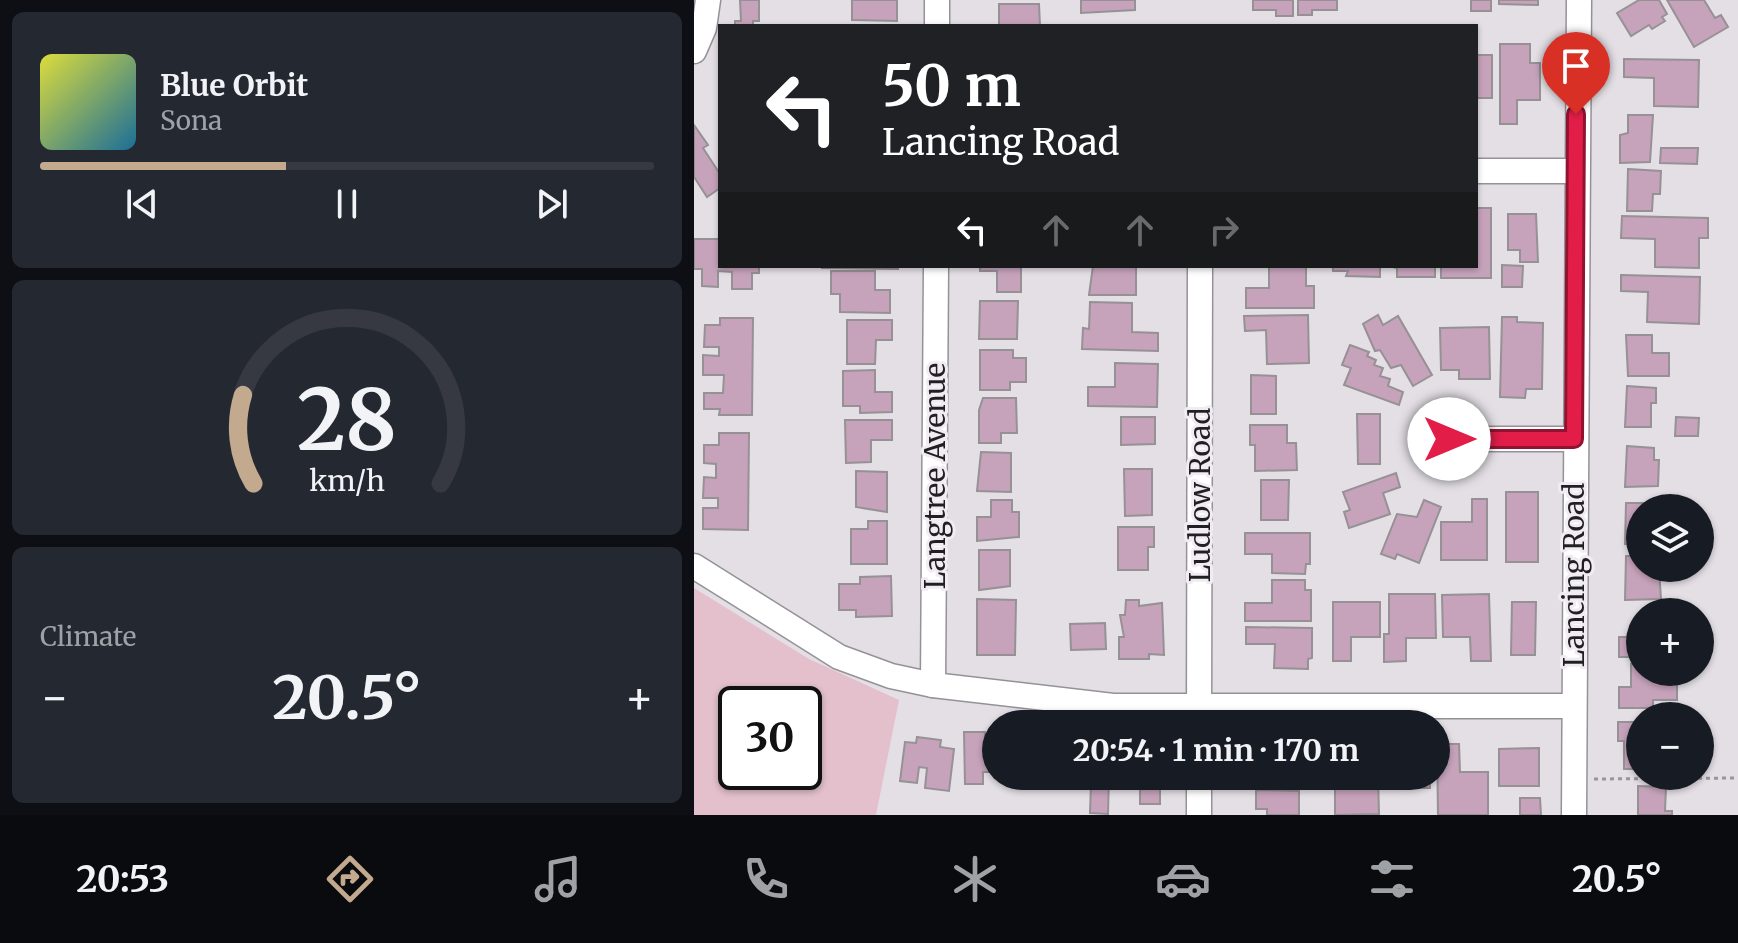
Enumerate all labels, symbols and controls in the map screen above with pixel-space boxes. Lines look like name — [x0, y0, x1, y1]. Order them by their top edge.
pin — [1542, 32, 1610, 114]
icon: arrive — [1554, 44, 1598, 88]
text: 50 m — [882, 51, 1021, 121]
icon: left — [750, 56, 854, 160]
text: Blue Orbit — [160, 66, 308, 104]
text: Sona — [160, 104, 222, 137]
text: Lancing Road — [882, 120, 1119, 165]
icon: previous — [120, 182, 164, 226]
icon: pause — [325, 182, 369, 226]
icon: next — [530, 182, 574, 226]
icon: left — [950, 208, 994, 252]
icon: ahead — [1034, 208, 1078, 252]
icon: ahead — [1118, 208, 1162, 252]
icon: right — [1202, 208, 1246, 252]
street label: Langtree Avenue — [917, 363, 953, 589]
text: 28 — [297, 367, 397, 472]
position arrow — [1407, 397, 1491, 481]
street label: Ludlow Road — [1182, 408, 1218, 582]
text: km/h — [309, 463, 385, 499]
street label: Lancing Road — [1556, 483, 1592, 667]
map controls — [1626, 494, 1714, 790]
button: layers — [1626, 494, 1714, 582]
button: + — [1626, 598, 1714, 686]
text: Climate — [40, 620, 136, 653]
text: 20.5° — [272, 660, 422, 735]
text: − — [40, 670, 69, 725]
text: + — [625, 670, 654, 725]
speed limit sign: 30 — [718, 686, 822, 790]
button: − — [1626, 702, 1714, 790]
text: 20:54 · 1 min · 170 m — [1073, 731, 1359, 769]
icon: directions — [322, 851, 378, 907]
icon: music — [530, 851, 586, 907]
icon: phone — [738, 851, 794, 907]
icon: climate — [947, 851, 1003, 907]
icon: car — [1155, 851, 1211, 907]
icon: filters — [1364, 851, 1420, 907]
text: 20:53 — [76, 857, 169, 902]
text: 20.5° — [1572, 857, 1662, 902]

